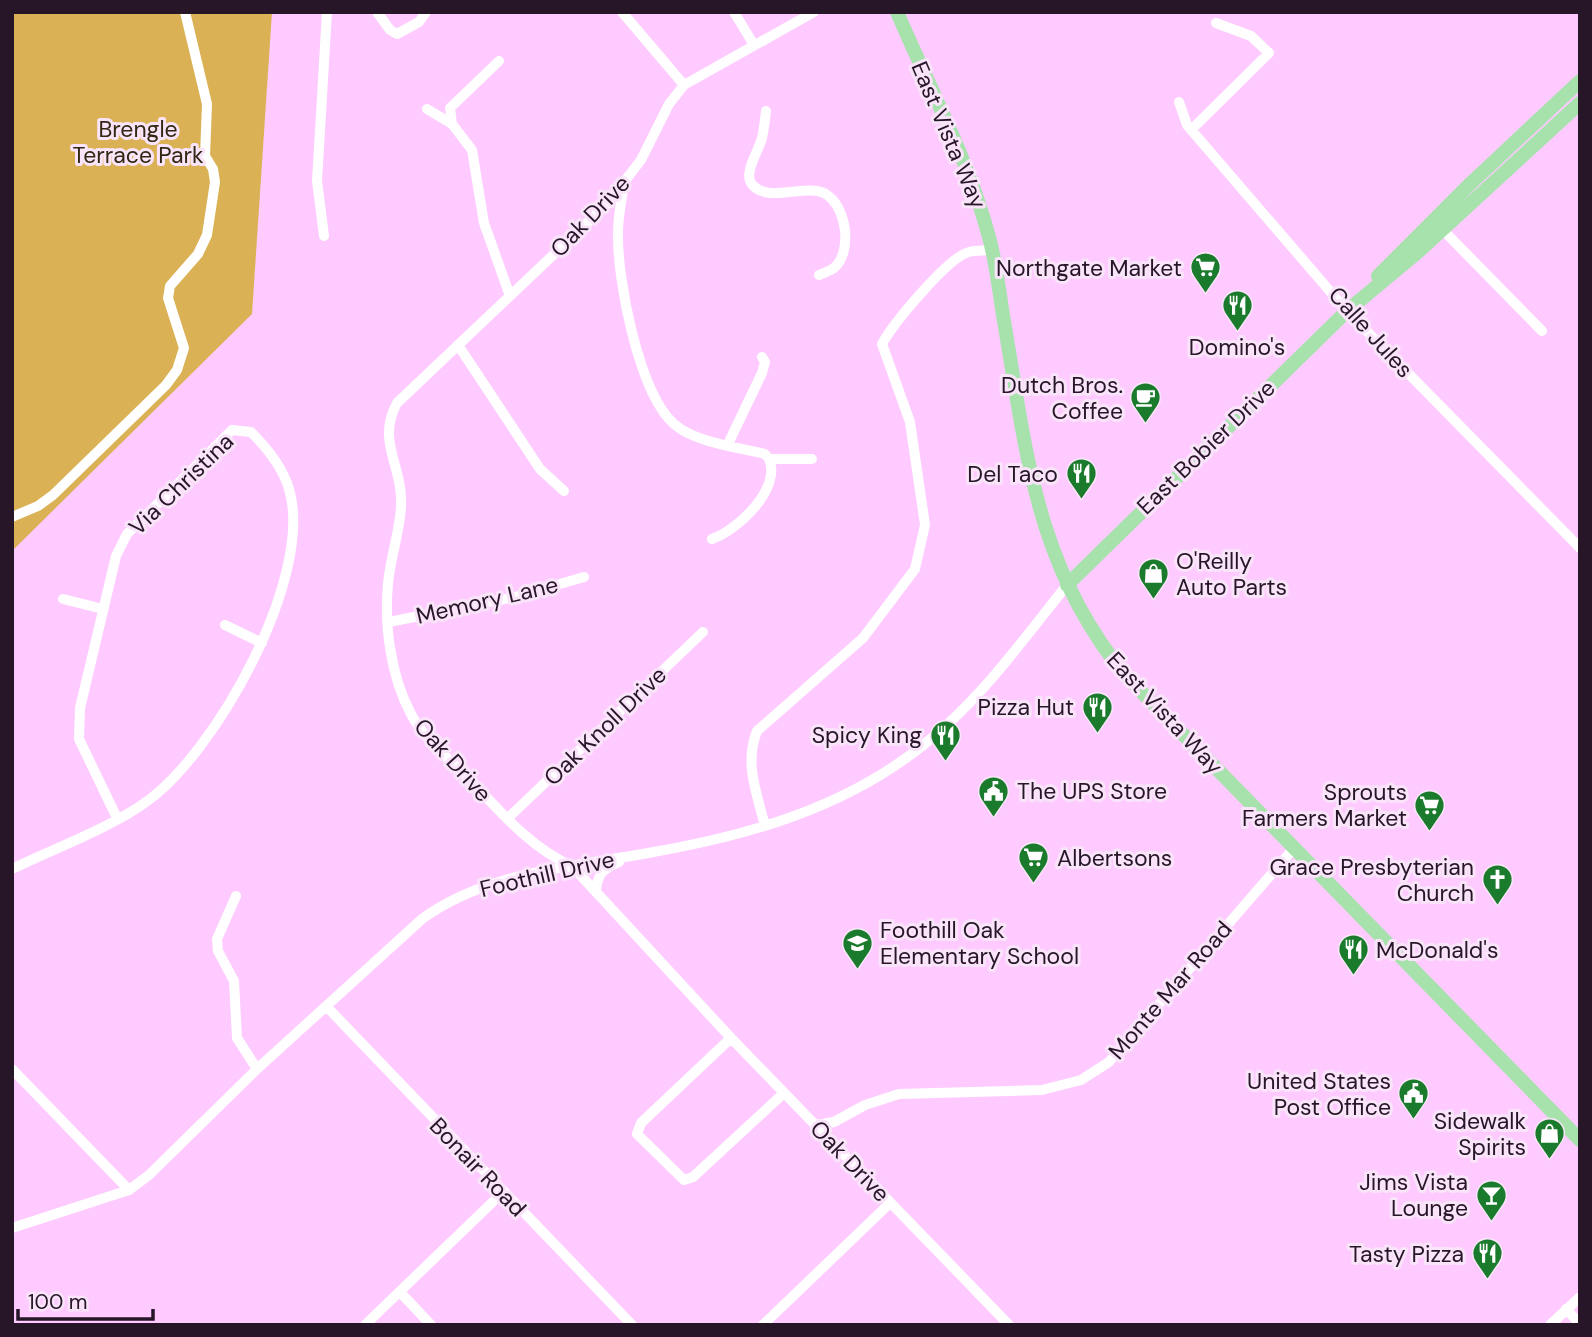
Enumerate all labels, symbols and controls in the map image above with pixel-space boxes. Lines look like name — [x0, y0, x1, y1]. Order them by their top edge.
street label: East Vista Way — [904, 57, 994, 213]
park label: Brengle Terrace Park — [72, 114, 204, 170]
street label: Oak Drive — [544, 169, 636, 263]
supermarket icon: Northgate Market — [1188, 251, 1222, 295]
place label: Northgate Market — [996, 253, 1182, 283]
street label: Calle Jules — [1322, 280, 1420, 384]
restaurant icon: Domino's — [1220, 289, 1254, 333]
place label: Domino's — [1189, 332, 1285, 362]
place label: Dutch Bros. Coffee — [1001, 370, 1123, 426]
street label: East Bobier Drive — [1130, 373, 1282, 521]
cafe icon: Dutch Bros. Coffee — [1129, 381, 1163, 425]
street label: Via Christina — [122, 426, 240, 542]
restaurant icon: Del Taco — [1064, 457, 1098, 501]
place label: Del Taco — [967, 459, 1058, 489]
place label: O'Reilly Auto Parts — [1176, 546, 1287, 602]
shop icon: O'Reilly Auto Parts — [1136, 557, 1170, 601]
street label: Memory Lane — [413, 569, 561, 631]
street label: East Vista Way — [1100, 645, 1230, 781]
street label: Oak Knoll Drive — [537, 660, 673, 792]
restaurant icon: Pizza Hut — [1080, 690, 1114, 734]
place label: Pizza Hut — [978, 692, 1074, 722]
street label: Oak Drive — [408, 712, 498, 808]
restaurant icon: Spicy King — [928, 718, 962, 762]
place label: Spicy King — [812, 720, 922, 750]
public building icon: The UPS Store — [977, 774, 1011, 818]
place label: The UPS Store — [1017, 776, 1167, 806]
place label: Sprouts Farmers Market — [1242, 777, 1407, 833]
supermarket icon: Sprouts Farmers Market — [1413, 788, 1447, 832]
supermarket icon: Albertsons — [1017, 841, 1051, 885]
place label: Albertsons — [1057, 843, 1172, 873]
street label: Foothill Drive — [477, 844, 617, 904]
place label: Grace Presbyterian Church — [1269, 852, 1474, 908]
church icon: Grace Presbyterian Church — [1480, 863, 1514, 907]
street label: Monte Mar Road — [1102, 914, 1238, 1066]
place label: Foothill Oak Elementary School — [880, 915, 1079, 971]
school or university icon: Foothill Oak Elementary School — [840, 926, 874, 970]
restaurant icon: McDonald's — [1336, 933, 1370, 977]
place label: McDonald's — [1376, 935, 1498, 965]
place label: United States Post Office — [1247, 1066, 1391, 1122]
public building icon: United States Post Office — [1397, 1077, 1431, 1121]
place label: Sidewalk Spirits — [1434, 1106, 1526, 1162]
street label: Bonair Road — [423, 1111, 533, 1223]
street label: Oak Drive — [804, 1114, 896, 1208]
shop icon: Sidewalk Spirits — [1532, 1117, 1566, 1161]
place label: Jims Vista Lounge — [1359, 1167, 1468, 1223]
bar icon: Jims Vista Lounge — [1474, 1178, 1508, 1222]
restaurant icon: Tasty Pizza — [1470, 1237, 1504, 1281]
place label: Tasty Pizza — [1349, 1239, 1464, 1269]
scale bar — [18, 1278, 152, 1322]
text: 100 m — [28, 1288, 88, 1316]

